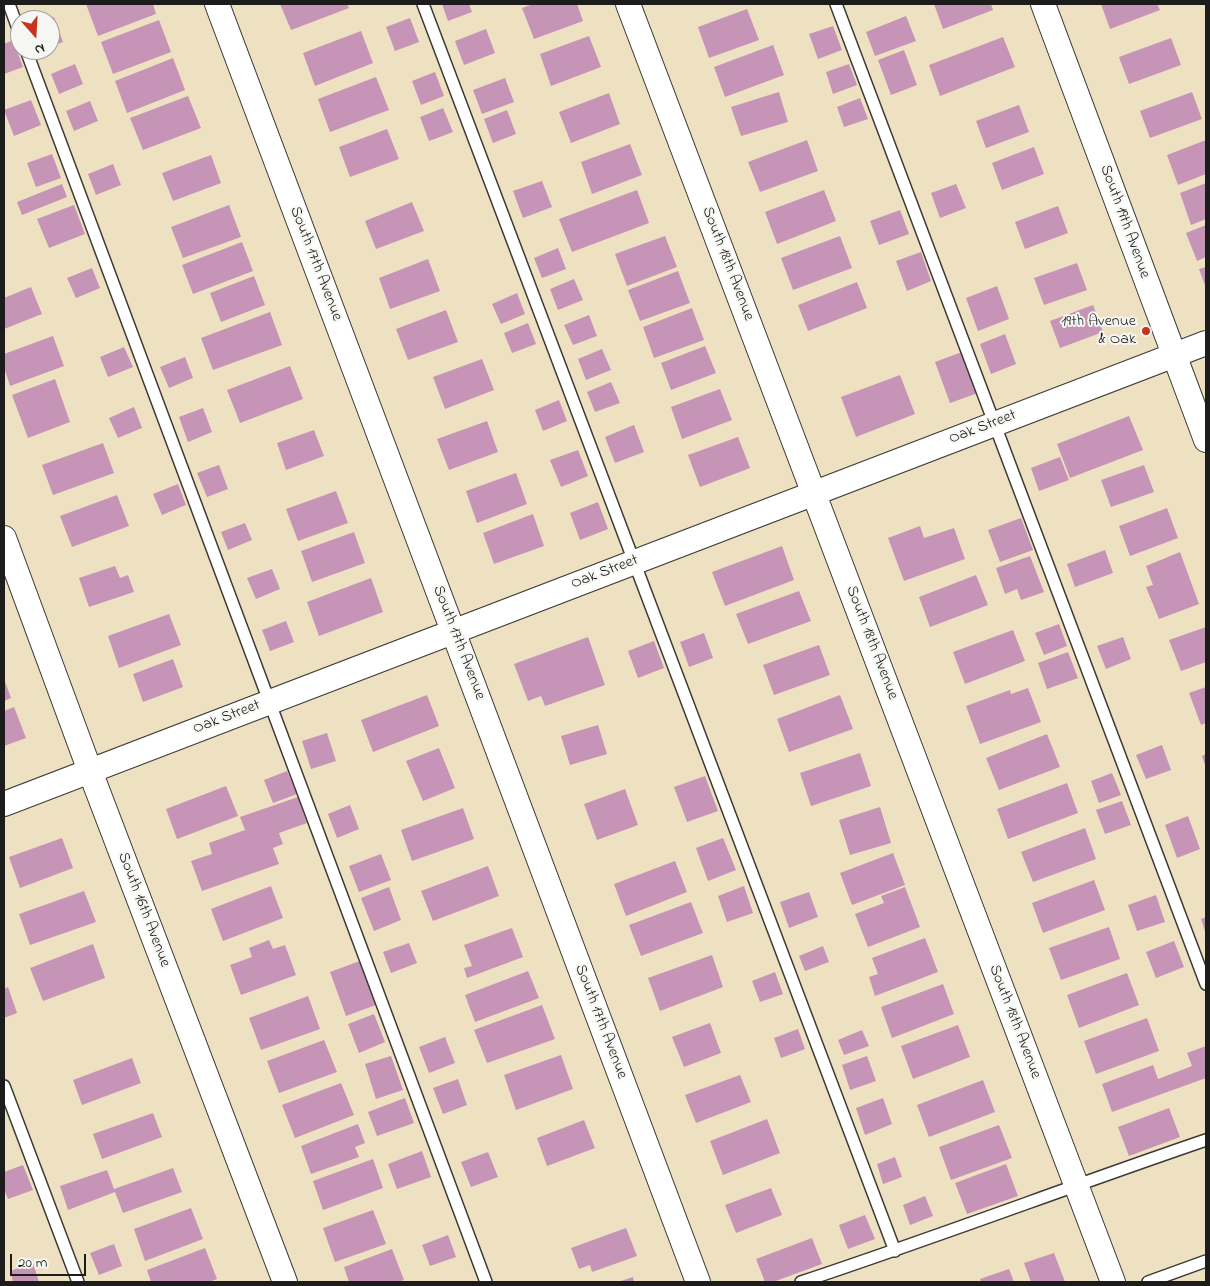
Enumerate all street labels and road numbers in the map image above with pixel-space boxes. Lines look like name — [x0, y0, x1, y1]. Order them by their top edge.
street label: South 19th Avenue — [1095, 163, 1153, 281]
street label: South 17th Avenue — [284, 204, 346, 324]
street label: South 18th Avenue — [696, 204, 758, 324]
street label: Oak Street — [947, 406, 1019, 450]
street label: Oak Street — [569, 551, 641, 595]
street label: South 17th Avenue — [427, 583, 489, 703]
street label: South 18th Avenue — [840, 583, 902, 703]
street label: Oak Street — [191, 696, 263, 740]
street label: South 16th Avenue — [112, 850, 174, 970]
street label: South 17th Avenue — [569, 962, 631, 1082]
street label: South 18th Avenue — [983, 962, 1045, 1082]

